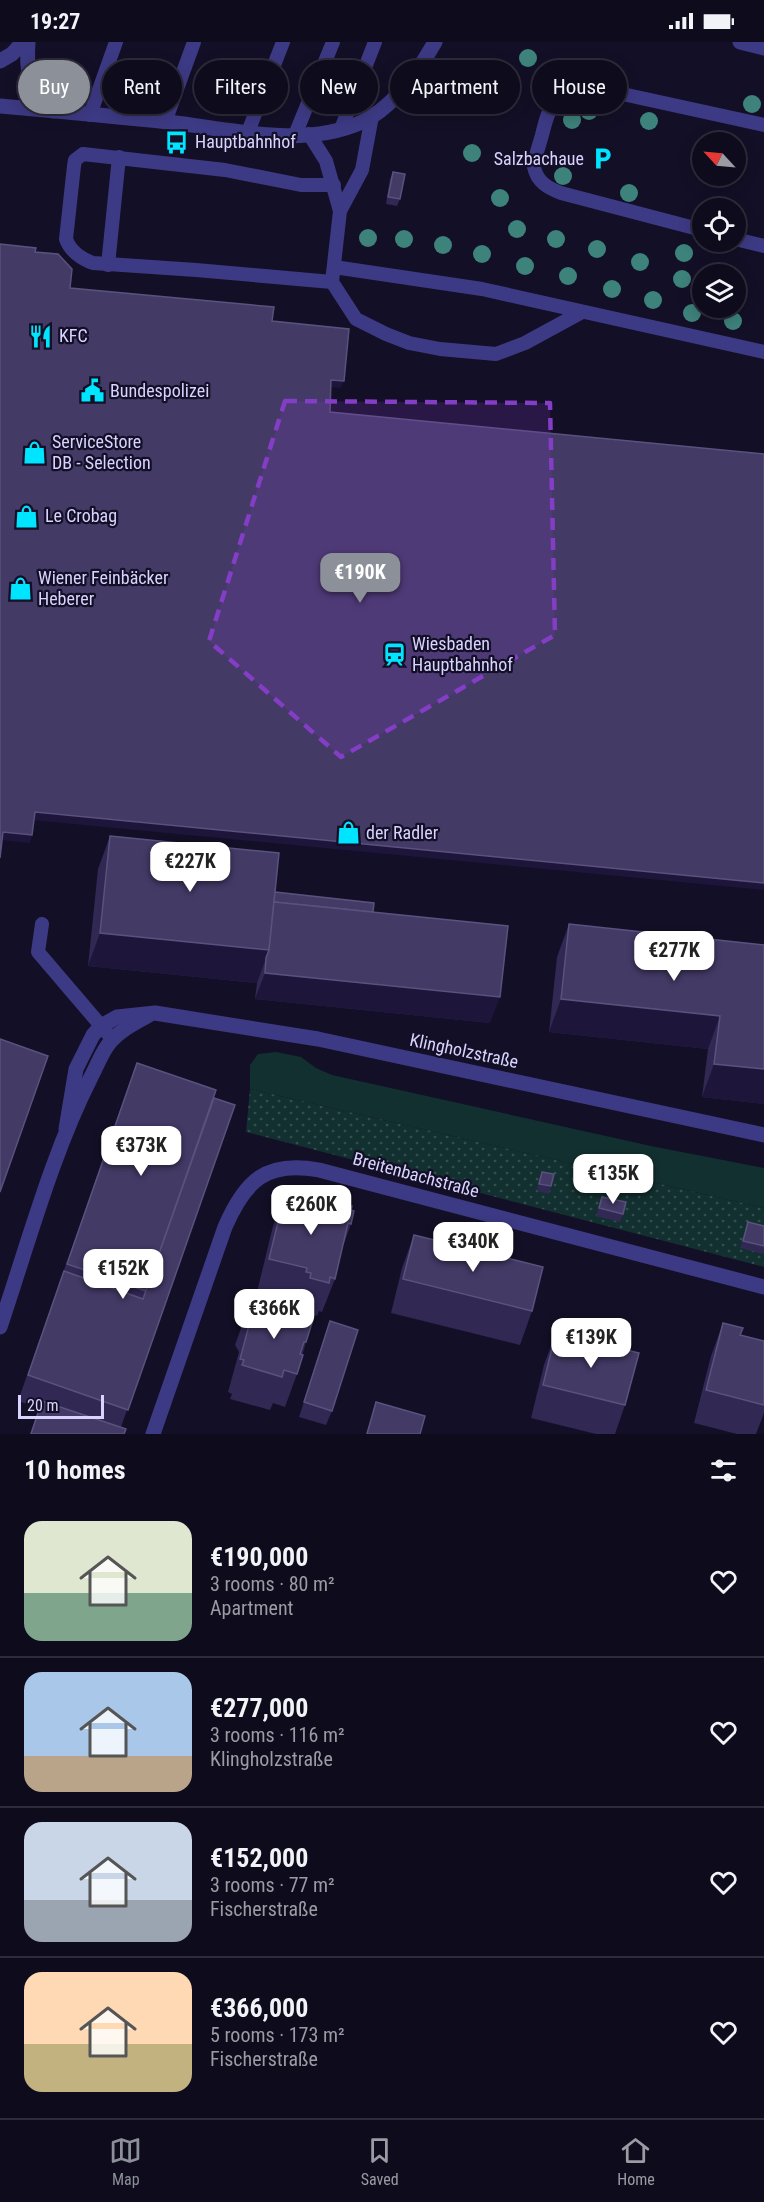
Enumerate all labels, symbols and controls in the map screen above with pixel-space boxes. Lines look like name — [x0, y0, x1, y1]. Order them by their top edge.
text: 19:27 — [30, 9, 81, 34]
chip: Buy — [18, 60, 90, 114]
chip: Rent — [102, 60, 182, 114]
chip: Filters — [194, 60, 288, 114]
chip: New — [300, 60, 378, 114]
chip: Apartment — [390, 60, 520, 114]
chip: House — [532, 60, 627, 114]
bus stop icon: Hauptbahnhof — [164, 129, 190, 155]
place label: Hauptbahnhof — [195, 131, 296, 152]
north arrow — [692, 132, 746, 186]
map controls — [692, 132, 746, 318]
parking icon: Salzbachaue — [589, 146, 615, 172]
place label: Salzbachaue — [494, 148, 584, 169]
button: locate — [692, 198, 746, 252]
button: layers — [692, 264, 746, 318]
restaurant icon: KFC — [28, 323, 54, 349]
place label: KFC — [59, 325, 88, 346]
public building icon: Bundespolizei — [79, 378, 105, 404]
place label: Bundespolizei — [110, 380, 209, 401]
place label: ServiceStore DB - Selection — [52, 431, 151, 473]
shop icon: ServiceStore DB - Selection — [21, 439, 47, 465]
shop icon: Le Crobag — [14, 503, 40, 529]
place label: Le Crobag — [45, 505, 117, 526]
pin: €190K — [318, 553, 402, 604]
text: €190K — [334, 560, 386, 584]
place label: Wiener Feinbäcker Heberer — [38, 567, 169, 609]
shop icon: Wiener Feinbäcker Heberer — [7, 575, 33, 601]
place label: Wiesbaden Hauptbahnhof — [412, 633, 513, 675]
station icon: Wiesbaden Hauptbahnhof — [381, 641, 407, 667]
shop icon: der Radler — [335, 820, 361, 846]
place label: der Radler — [366, 822, 439, 843]
pin: €227K — [148, 842, 232, 893]
text: €227K — [164, 849, 216, 873]
pin: €277K — [632, 931, 716, 982]
text: €277K — [648, 938, 700, 962]
street label: Klingholzstraße — [408, 1029, 520, 1072]
pin: €373K — [99, 1126, 183, 1177]
text: €373K — [115, 1133, 167, 1157]
street label: Breitenbachstraße — [351, 1148, 482, 1201]
pin: €135K — [571, 1154, 655, 1205]
text: €135K — [587, 1161, 639, 1185]
pin: €260K — [269, 1185, 353, 1236]
text: €260K — [285, 1192, 337, 1216]
pin: €340K — [431, 1222, 515, 1273]
text: €340K — [447, 1229, 499, 1253]
pin: €152K — [81, 1249, 165, 1300]
text: €152K — [97, 1256, 149, 1280]
pin: €366K — [232, 1289, 316, 1340]
text: €366K — [248, 1296, 300, 1320]
pin: €139K — [549, 1318, 633, 1369]
text: €139K — [565, 1325, 617, 1349]
scale bar — [18, 1392, 104, 1420]
text: 20 m — [27, 1396, 59, 1415]
icon: filters — [707, 1454, 740, 1487]
text: 10 homes — [24, 1455, 126, 1485]
text: €190,000 — [210, 1542, 308, 1572]
icon: home — [72, 1545, 144, 1617]
icon: heart — [707, 1565, 740, 1598]
text: 3 rooms · 80 m² — [210, 1572, 335, 1596]
text: Apartment — [210, 1596, 294, 1620]
text: €277,000 — [210, 1693, 308, 1723]
icon: home — [72, 1696, 144, 1768]
icon: heart — [707, 1716, 740, 1749]
text: 3 rooms · 116 m² — [210, 1723, 345, 1747]
text: Klingholzstraße — [210, 1747, 333, 1771]
text: €152,000 — [210, 1843, 308, 1873]
icon: home — [72, 1846, 144, 1918]
icon: heart — [707, 1866, 740, 1899]
text: 3 rooms · 77 m² — [210, 1873, 335, 1897]
text: Fischerstraße — [210, 1897, 318, 1921]
text: €366,000 — [210, 1993, 308, 2023]
icon: home — [72, 1996, 144, 2068]
icon: heart — [707, 2016, 740, 2049]
text: 5 rooms · 173 m² — [210, 2023, 345, 2047]
text: Fischerstraße — [210, 2047, 318, 2071]
tab: Map — [109, 2134, 142, 2189]
tab: Saved — [361, 2134, 399, 2189]
tab: Home — [617, 2134, 655, 2189]

